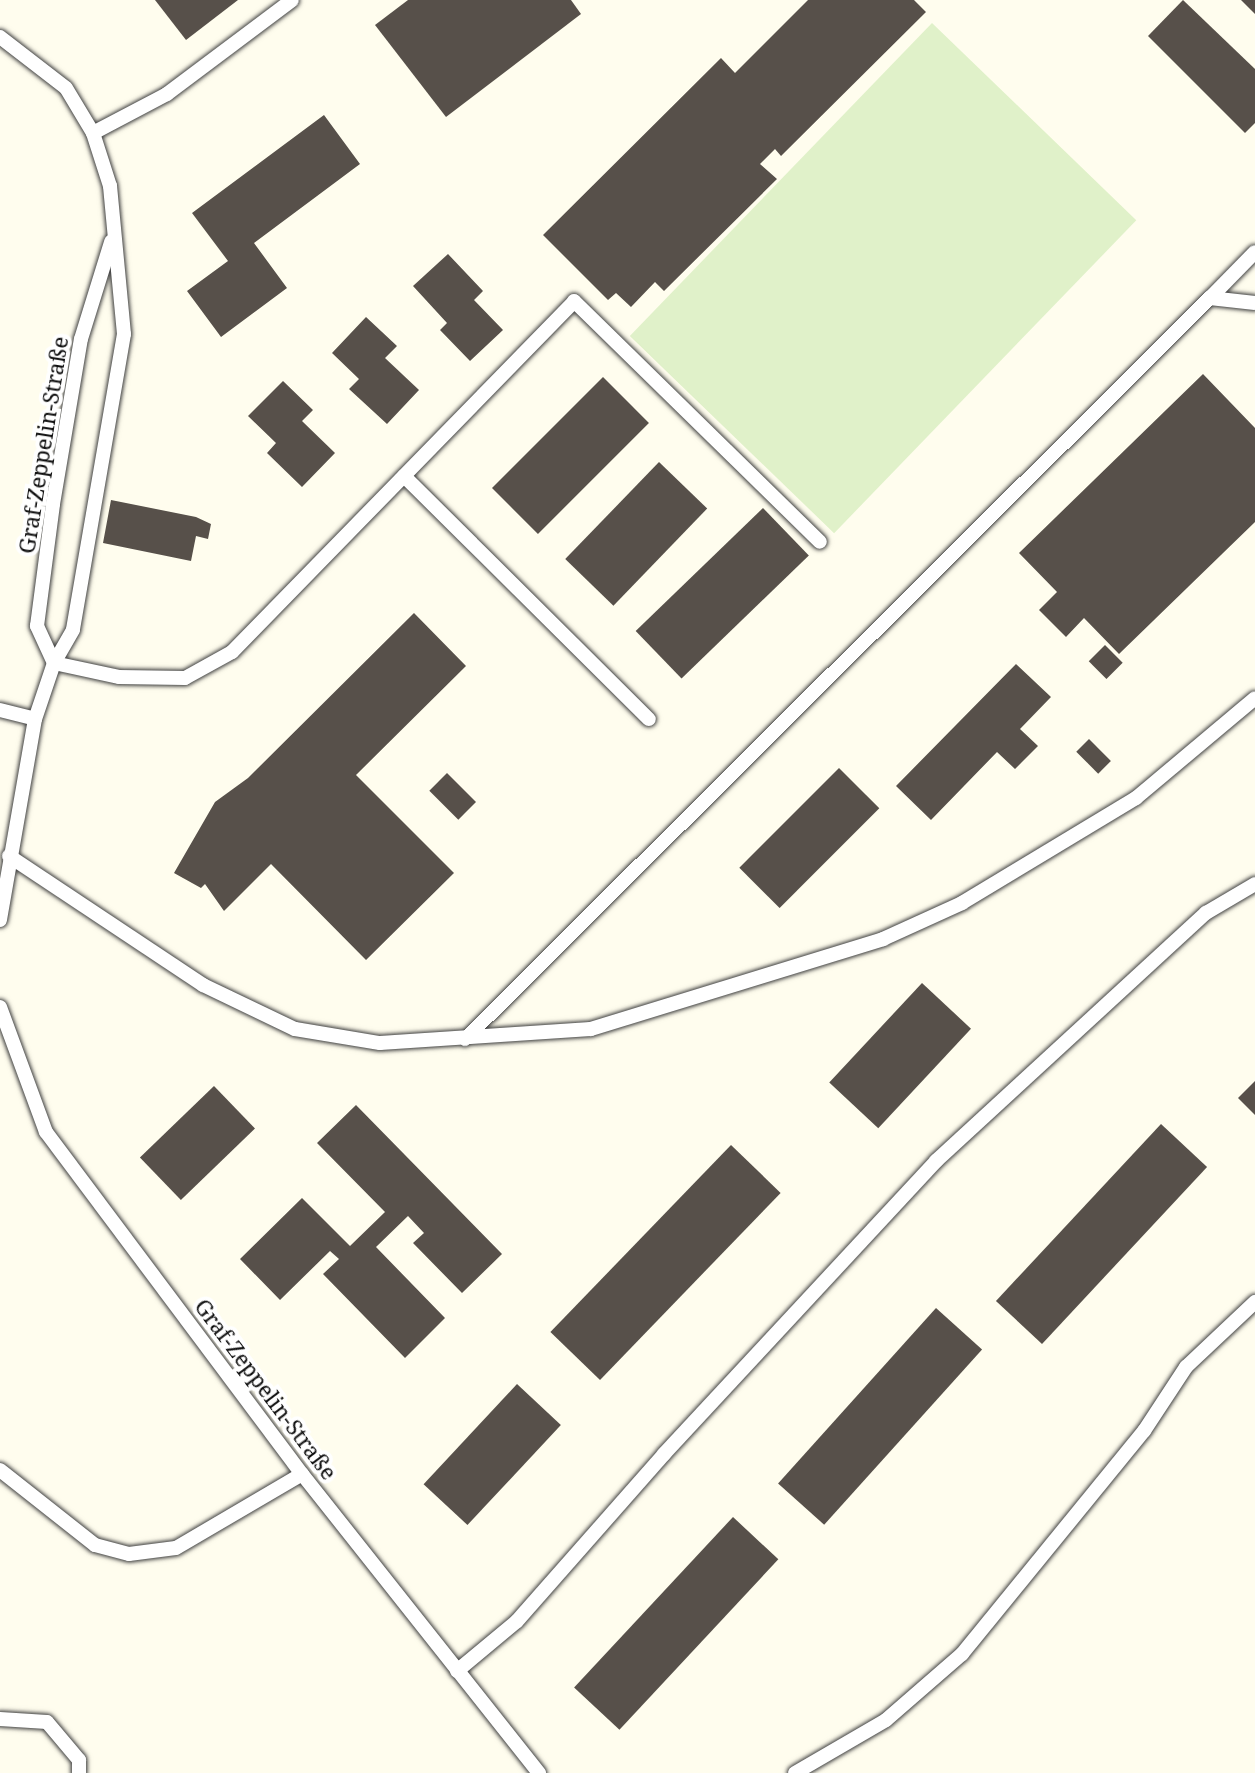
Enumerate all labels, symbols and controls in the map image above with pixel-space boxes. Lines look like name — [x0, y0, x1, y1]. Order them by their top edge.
street label: Graf-Zeppelin-Straße — [13, 335, 73, 555]
street label: Graf-Zeppelin-Straße — [189, 1293, 343, 1485]

